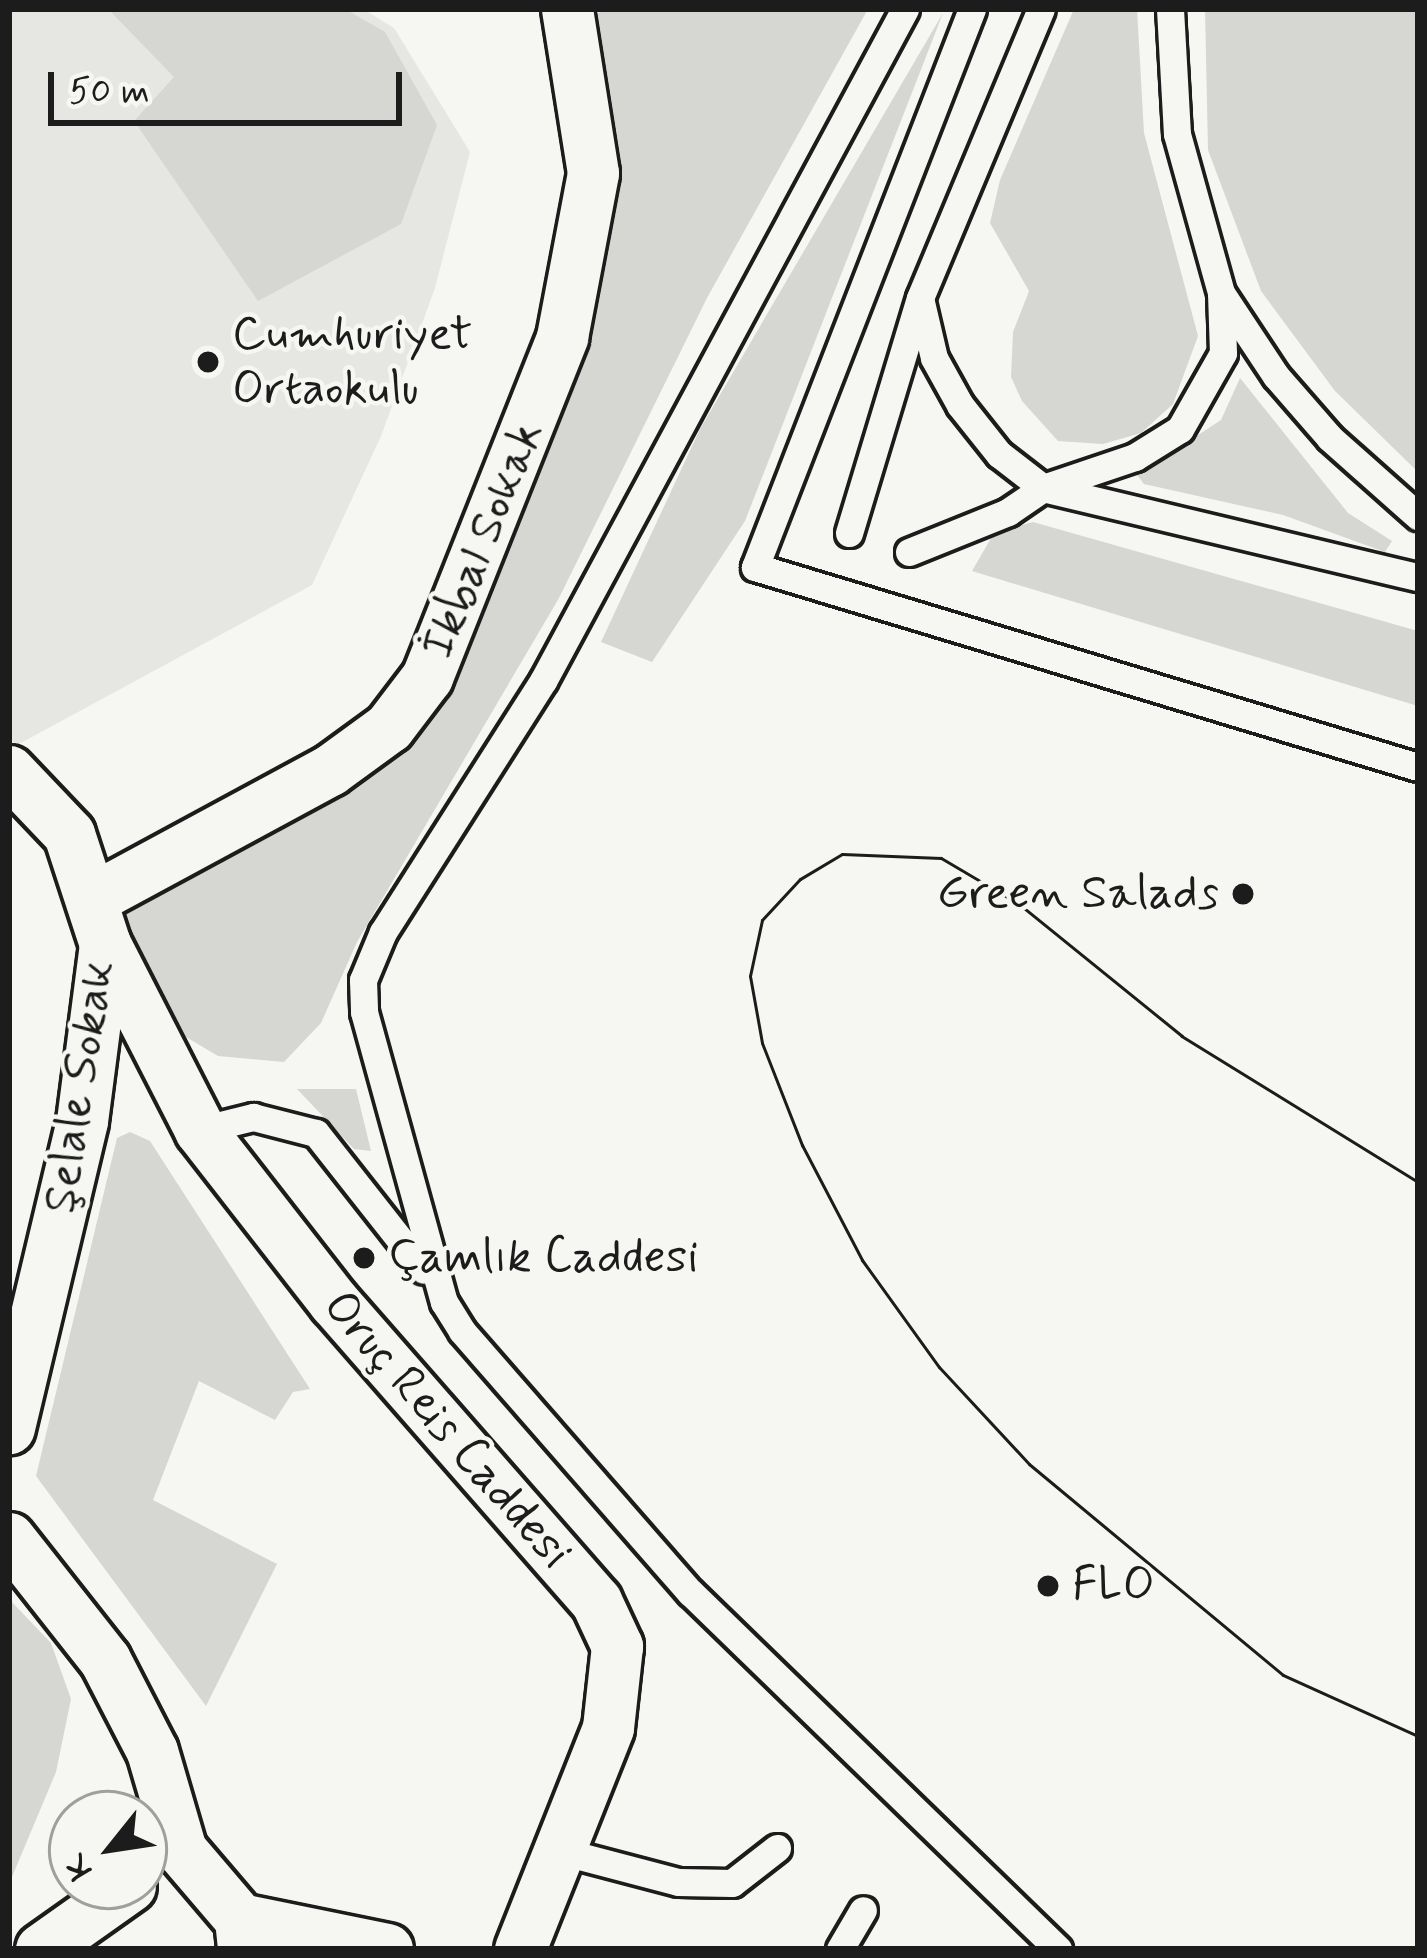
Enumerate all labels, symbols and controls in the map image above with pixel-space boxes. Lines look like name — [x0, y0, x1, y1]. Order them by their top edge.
scale bar — [54, 48, 408, 122]
text: 50 m — [69, 69, 150, 116]
place label: Cumhuriyet Ortaokulu — [232, 305, 473, 418]
marker: Cumhuriyet Ortaokulu — [195, 349, 221, 375]
street label: İkbal Sokak — [410, 415, 556, 665]
place label: Green Salads — [942, 865, 1219, 923]
marker: Green Salads — [1230, 881, 1256, 907]
street label: Şelale Sokak — [32, 957, 128, 1217]
place label: Çamlık Caddesi — [388, 1229, 708, 1287]
marker: Çamlık Caddesi — [351, 1245, 377, 1271]
street label: Oruç Reis Caddesi — [307, 1276, 587, 1584]
place label: FLO — [1072, 1557, 1155, 1615]
marker: FLO — [1035, 1573, 1061, 1599]
north arrow — [48, 1790, 168, 1910]
text: K — [55, 1845, 104, 1888]

